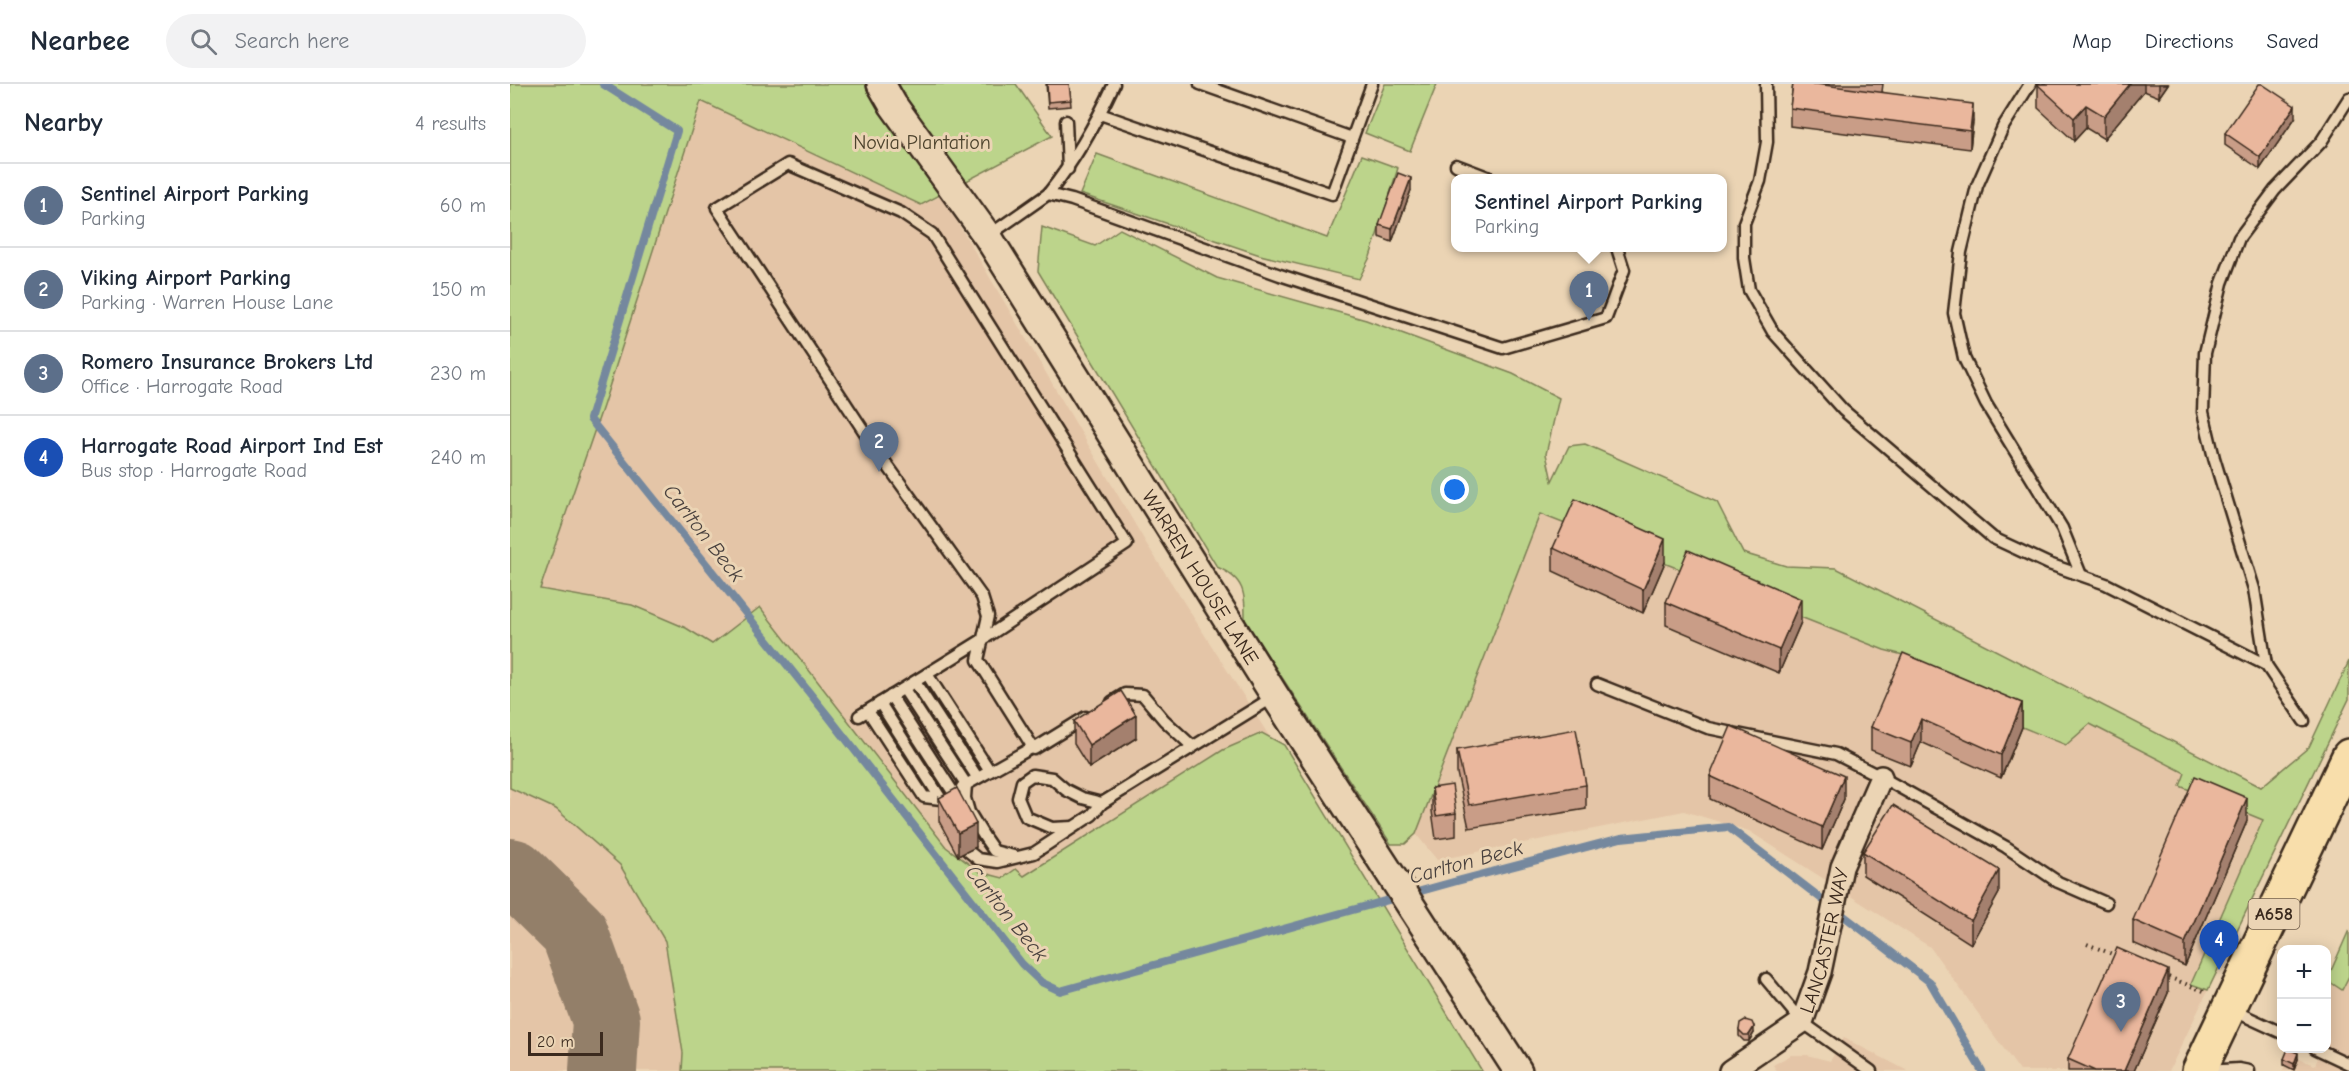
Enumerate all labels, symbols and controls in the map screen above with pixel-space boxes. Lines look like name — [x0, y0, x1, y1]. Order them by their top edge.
search box — [166, 14, 586, 68]
text: Nearbee — [30, 25, 130, 57]
icon: search — [187, 25, 220, 58]
text: Search here — [235, 28, 349, 54]
text: Map — [2072, 29, 2112, 53]
text: Directions — [2145, 29, 2234, 53]
text: Saved — [2267, 29, 2319, 53]
text: Nearby — [24, 108, 103, 138]
text: 4 results — [415, 112, 486, 135]
park label: Novia Plantation — [853, 131, 991, 154]
popup — [1451, 174, 1727, 252]
text: Sentinel Airport Parking — [81, 181, 309, 207]
text: Sentinel Airport Parking — [1475, 189, 1703, 215]
text: 1 — [40, 194, 47, 217]
text: 60 m — [440, 194, 486, 217]
text: Parking — [81, 207, 146, 230]
text: Parking — [1475, 215, 1539, 238]
text: Viking Airport Parking — [81, 265, 291, 291]
pin: 1 — [1570, 272, 1608, 321]
text: 2 — [39, 278, 48, 301]
text: 150 m — [432, 278, 486, 301]
text: Parking · Warren House Lane — [81, 291, 333, 314]
text: Romero Insurance Brokers Ltd — [81, 349, 373, 375]
text: 3 — [39, 362, 48, 385]
text: 230 m — [430, 362, 486, 385]
text: Office · Harrogate Road — [81, 375, 283, 398]
pin: 2 — [860, 422, 898, 472]
text: Harrogate Road Airport Ind Est — [81, 433, 383, 459]
text: 4 — [39, 446, 48, 469]
text: 240 m — [431, 446, 486, 469]
text: Bus stop · Harrogate Road — [81, 459, 307, 482]
your location — [1440, 475, 1469, 504]
water label: Carlton Beck — [659, 480, 750, 587]
street label: WARREN HOUSE LANE — [1137, 486, 1263, 669]
water label: Carlton Beck — [1407, 835, 1526, 889]
water label: Carlton Beck — [961, 860, 1054, 966]
street label: LANCASTER WAY — [1795, 865, 1854, 1017]
road number: A658 — [2248, 899, 2300, 929]
pin: 4 — [2200, 920, 2238, 970]
map controls — [2277, 945, 2331, 1053]
button: + — [2277, 945, 2331, 999]
pin: 3 — [2102, 982, 2140, 1032]
button: − — [2277, 999, 2331, 1053]
scale bar — [528, 1029, 603, 1056]
text: 20 m — [537, 1033, 574, 1051]

